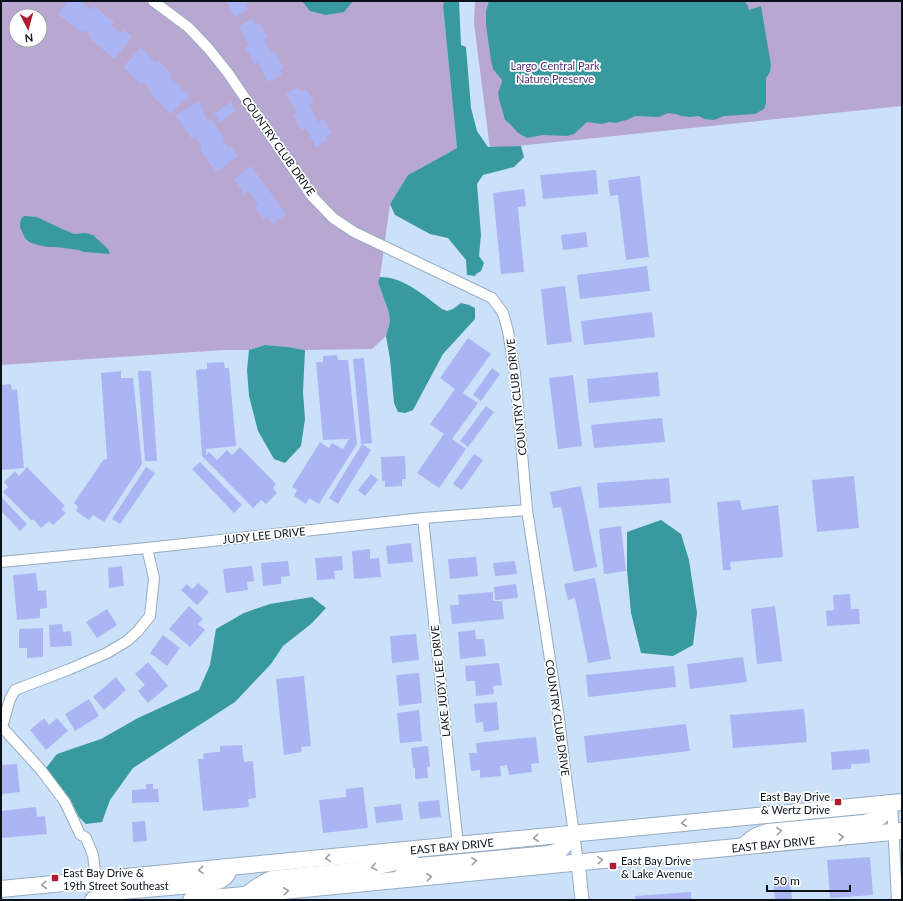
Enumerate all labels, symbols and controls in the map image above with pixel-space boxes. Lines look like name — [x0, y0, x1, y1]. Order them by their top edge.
north arrow — [8, 8, 48, 48]
text: N — [24, 32, 34, 45]
park label: Largo Central Park Nature Preserve — [510, 59, 600, 85]
street label: COUNTRY CLUB DRIVE — [240, 94, 318, 198]
street label: COUNTRY CLUB DRIVE — [503, 338, 529, 456]
street label: JUDY LEE DRIVE — [222, 524, 306, 546]
street label: LAKE JUDY LEE DRIVE — [428, 624, 452, 738]
street label: COUNTRY CLUB DRIVE — [543, 659, 573, 777]
place label: East Bay Drive & Wertz Drive — [760, 790, 830, 816]
marker: East Bay Drive & Wertz Drive — [833, 797, 843, 807]
one-way arrow — [681, 818, 687, 827]
one-way arrow — [776, 827, 782, 836]
one-way arrow — [533, 833, 539, 842]
street label: EAST BAY DRIVE — [731, 833, 816, 854]
one-way arrow — [838, 833, 844, 842]
street label: EAST BAY DRIVE — [410, 835, 494, 856]
one-way arrow — [325, 853, 331, 862]
place label: East Bay Drive & Lake Avenue — [621, 854, 693, 880]
one-way arrow — [471, 856, 477, 865]
one-way arrow — [597, 856, 603, 865]
marker: East Bay Drive & Lake Avenue — [608, 861, 618, 871]
one-way arrow — [371, 862, 378, 871]
one-way arrow — [198, 865, 204, 874]
place label: East Bay Drive & 19th Street Southeast — [63, 866, 169, 892]
scale bar — [767, 867, 850, 893]
marker: East Bay Drive & 19th Street Southeast — [50, 873, 60, 883]
one-way arrow — [426, 873, 432, 882]
text: 50 m — [773, 873, 800, 888]
one-way arrow — [41, 880, 47, 889]
one-way arrow — [283, 887, 289, 896]

